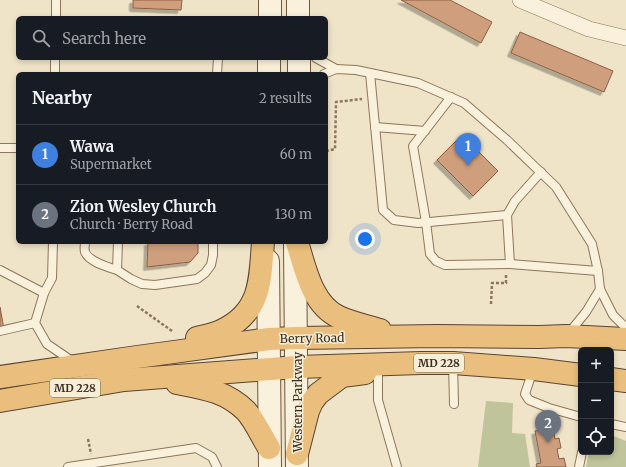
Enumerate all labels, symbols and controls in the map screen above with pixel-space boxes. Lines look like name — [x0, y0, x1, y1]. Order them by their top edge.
search box — [16, 16, 328, 60]
icon: search — [30, 27, 52, 49]
text: Search here — [62, 29, 146, 48]
text: Nearby — [32, 87, 92, 109]
text: 2 results — [259, 90, 312, 107]
pin: 1 — [455, 133, 481, 166]
text: Wawa — [70, 137, 114, 156]
text: 1 — [42, 146, 48, 163]
text: 60 m — [280, 146, 312, 163]
text: Supermarket — [70, 156, 152, 173]
text: Zion Wesley Church — [70, 197, 217, 216]
text: 2 — [41, 206, 49, 223]
text: 130 m — [275, 206, 312, 223]
text: Church · Berry Road — [70, 216, 193, 233]
your location — [355, 229, 375, 249]
street label: Berry Road — [280, 330, 344, 346]
map controls — [578, 347, 614, 455]
button: + — [578, 347, 614, 383]
street label: Western Parkway — [290, 352, 305, 453]
road number: MD 228 — [414, 354, 464, 372]
road number: MD 228 — [50, 379, 100, 397]
button: − — [578, 383, 614, 419]
pin: 2 — [535, 410, 561, 443]
button: locate — [578, 419, 614, 455]

